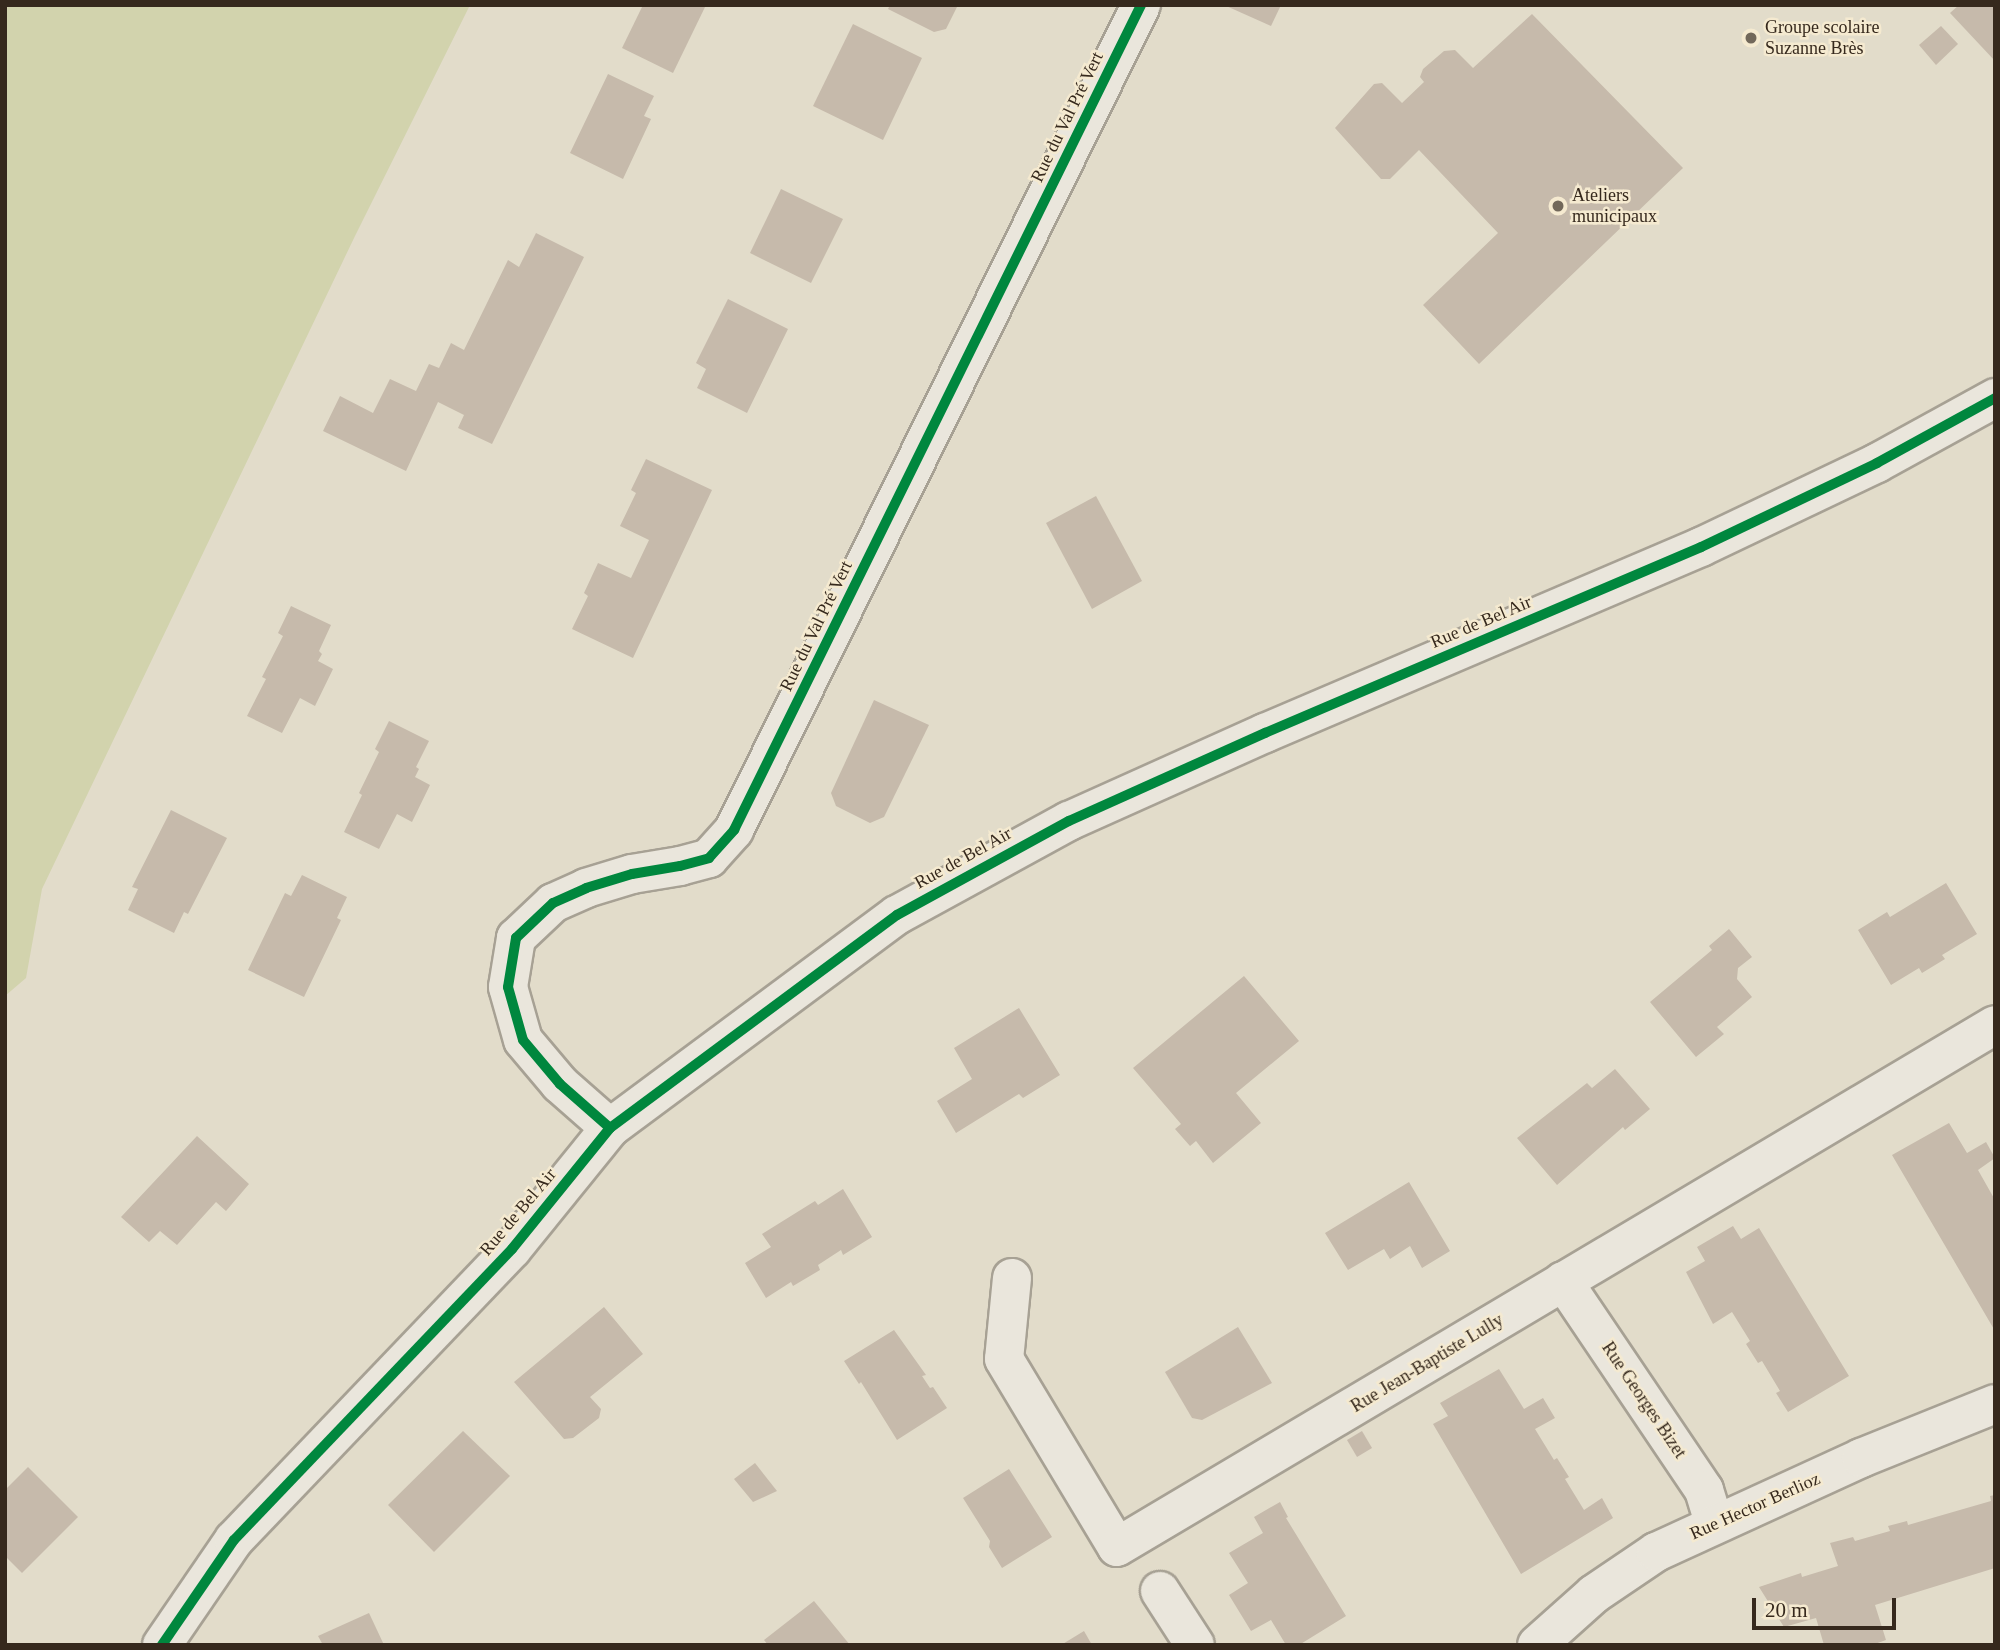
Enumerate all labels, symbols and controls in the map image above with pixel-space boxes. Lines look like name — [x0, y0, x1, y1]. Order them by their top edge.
place label: Groupe scolaire Suzanne Brès — [1765, 17, 1879, 60]
marker: Groupe scolaire Suzanne Brès — [1743, 30, 1759, 46]
street label: Rue du Val Pré Vert — [1026, 48, 1108, 186]
place label: Ateliers municipaux — [1572, 185, 1657, 228]
marker: Ateliers municipaux — [1550, 198, 1566, 214]
street label: Rue du Val Pré Vert — [775, 557, 857, 695]
street label: Rue de Bel Air — [1427, 591, 1535, 653]
street label: Rue de Bel Air — [910, 822, 1016, 894]
street label: Rue de Bel Air — [475, 1164, 561, 1260]
street label: Rue Jean-Baptiste Lully — [1347, 1309, 1507, 1417]
street label: Rue Georges Bizet — [1597, 1338, 1691, 1462]
street label: Rue Hector Berlioz — [1687, 1468, 1823, 1544]
scale bar — [1755, 1584, 1898, 1628]
text: 20 m — [1765, 1598, 1808, 1622]

